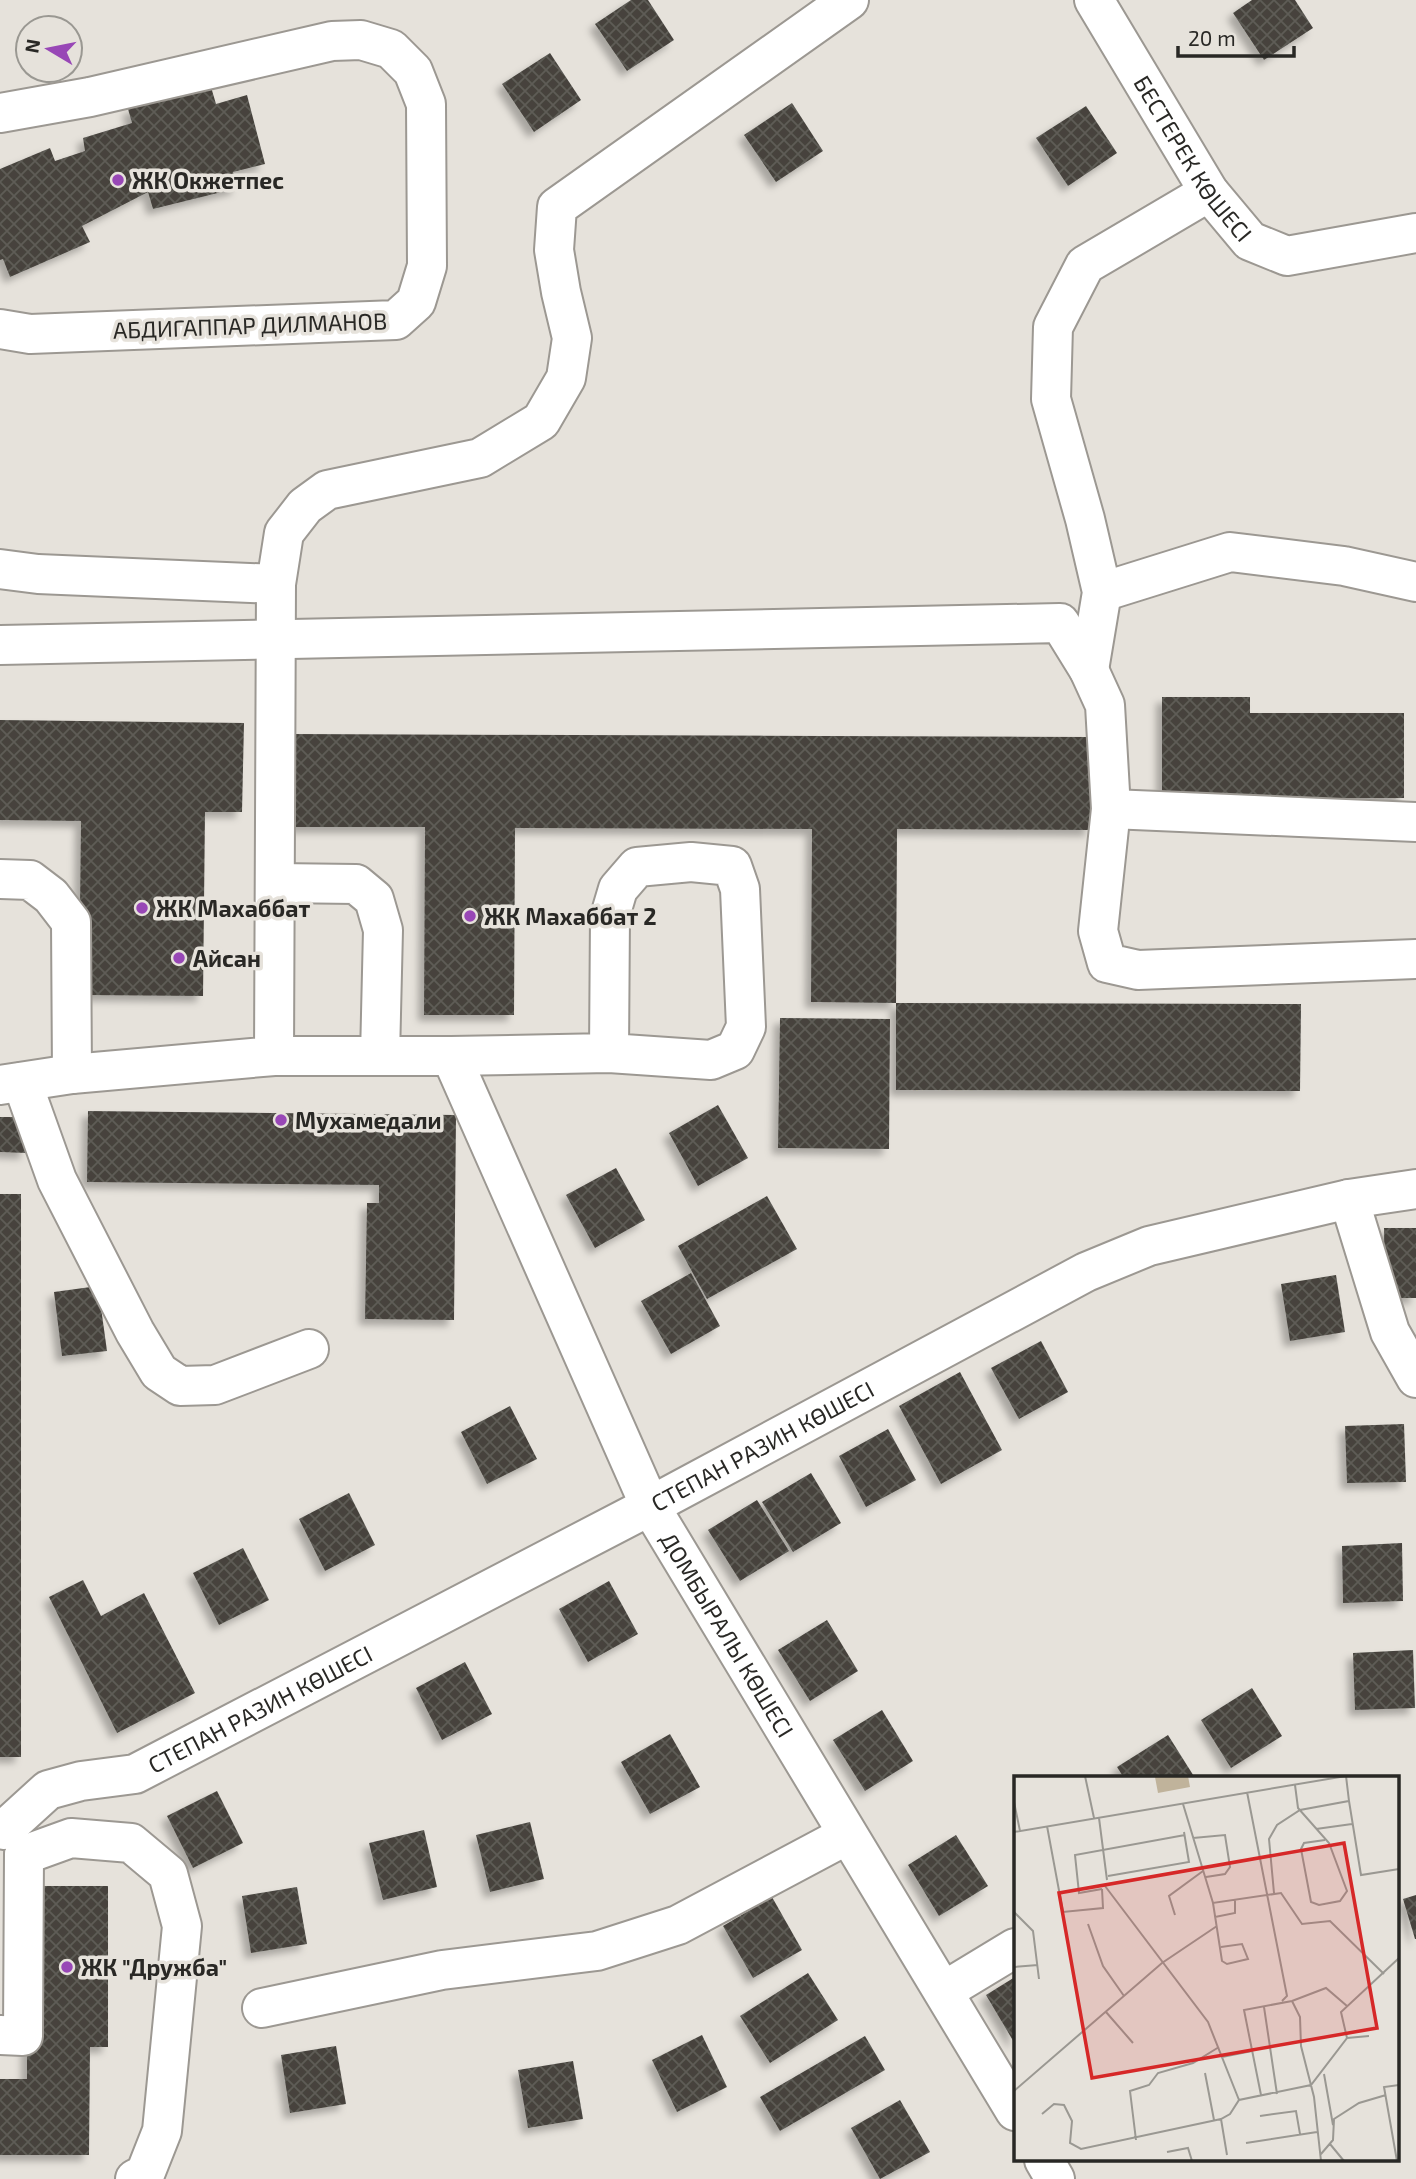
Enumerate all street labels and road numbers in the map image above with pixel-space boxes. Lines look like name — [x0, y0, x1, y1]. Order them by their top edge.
street label: БЕСТЕРЕК КӨШЕСІ — [1128, 70, 1258, 247]
street label: АБДИГАППАР ДИЛМАНОВ — [112, 306, 388, 344]
street label: СТЕПАН РАЗИН КӨШЕСІ — [646, 1375, 878, 1517]
street label: ДОМБЫРАЛЫ КӨШЕСІ — [655, 1527, 800, 1742]
street label: СТЕПАН РАЗИН КӨШЕСІ — [143, 1639, 377, 1779]

